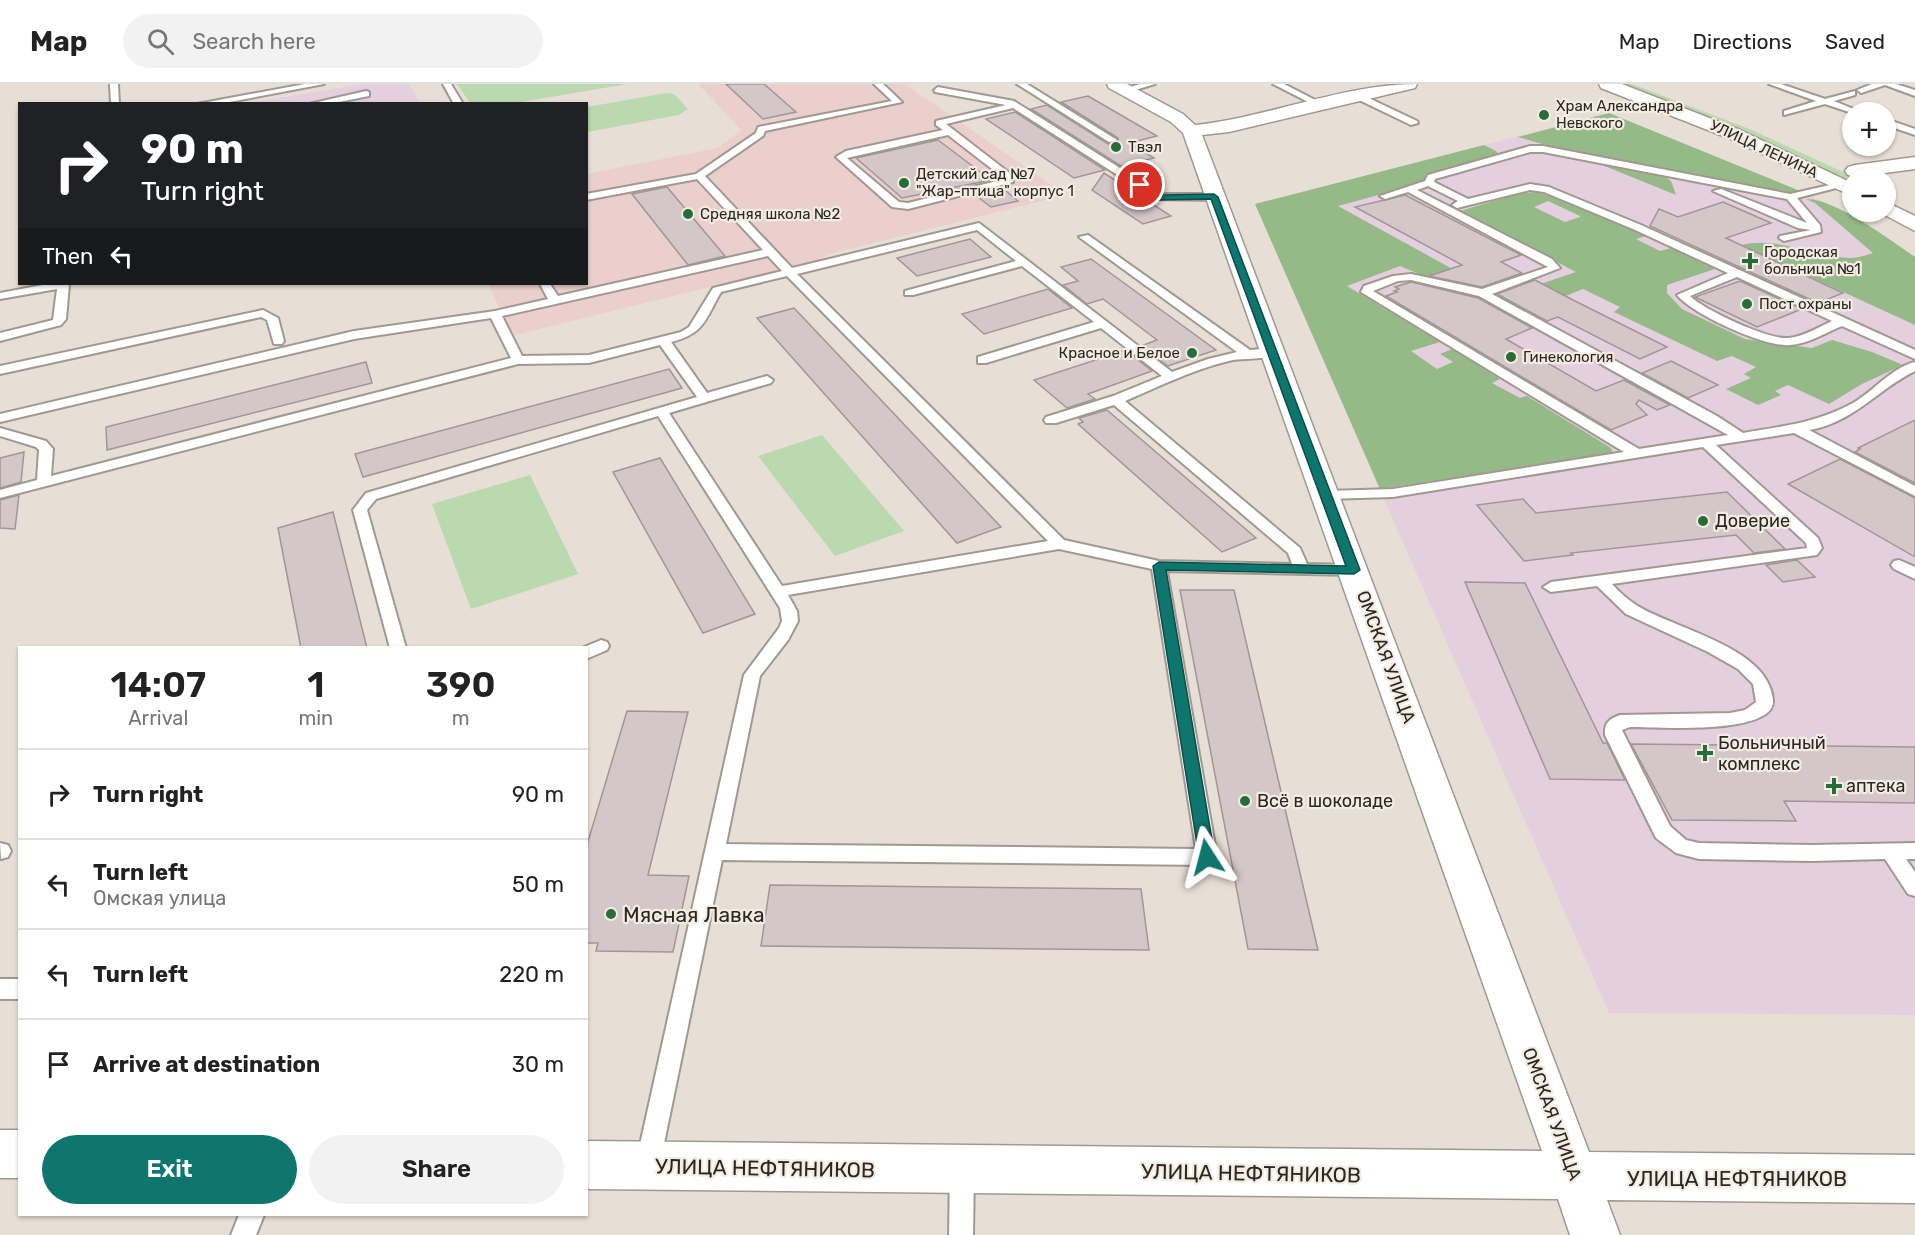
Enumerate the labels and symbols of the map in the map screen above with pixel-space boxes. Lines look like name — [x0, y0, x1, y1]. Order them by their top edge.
place label: Храм Александра Невского — [1556, 97, 1683, 132]
marker: Храм Александра Невского — [1537, 108, 1551, 122]
street label: УЛИЦА ЛЕНИНА — [1707, 116, 1821, 182]
place label: Твэл — [1128, 138, 1162, 156]
marker: Твэл — [1109, 140, 1123, 154]
pin — [1114, 159, 1165, 210]
place label: Детский сад №7 "Жар-птица" корпус 1 — [916, 165, 1074, 200]
marker: Детский сад №7 "Жар-птица" корпус 1 — [897, 176, 911, 190]
place label: Средняя школа №2 — [700, 205, 840, 223]
marker: Средняя школа №2 — [681, 207, 695, 221]
place label: Городская больница №1 — [1764, 243, 1861, 278]
marker: Городская больница №1 — [1741, 252, 1759, 270]
place label: Пост охраны — [1759, 295, 1852, 313]
marker: Пост охраны — [1740, 297, 1754, 311]
place label: Красное и Белое — [1059, 344, 1180, 362]
marker: Красное и Белое — [1185, 346, 1199, 360]
place label: Гинекология — [1523, 348, 1613, 366]
marker: Гинекология — [1504, 350, 1518, 364]
place label: Доверие — [1715, 510, 1790, 532]
marker: Доверие — [1696, 514, 1710, 528]
street label: ОМСКАЯ УЛИЦА — [1352, 588, 1420, 726]
place label: Больничный комплекс — [1718, 732, 1826, 775]
marker: Больничный комплекс — [1696, 744, 1714, 762]
place label: аптека — [1846, 775, 1905, 797]
marker: аптека — [1827, 779, 1841, 793]
place label: Всё в шоколаде — [1257, 790, 1393, 812]
marker: Всё в шоколаде — [1238, 794, 1252, 808]
position arrow — [1175, 825, 1239, 889]
place label: Мясная Лавка — [623, 902, 765, 927]
marker: Мясная Лавка — [604, 907, 618, 921]
street label: ОМСКАЯ УЛИЦА — [1518, 1045, 1586, 1183]
street label: УЛИЦА НЕФТЯНИКОВ — [655, 1154, 875, 1182]
street label: УЛИЦА НЕФТЯНИКОВ — [1141, 1159, 1361, 1187]
street label: УЛИЦА НЕФТЯНИКОВ — [1627, 1166, 1847, 1191]

